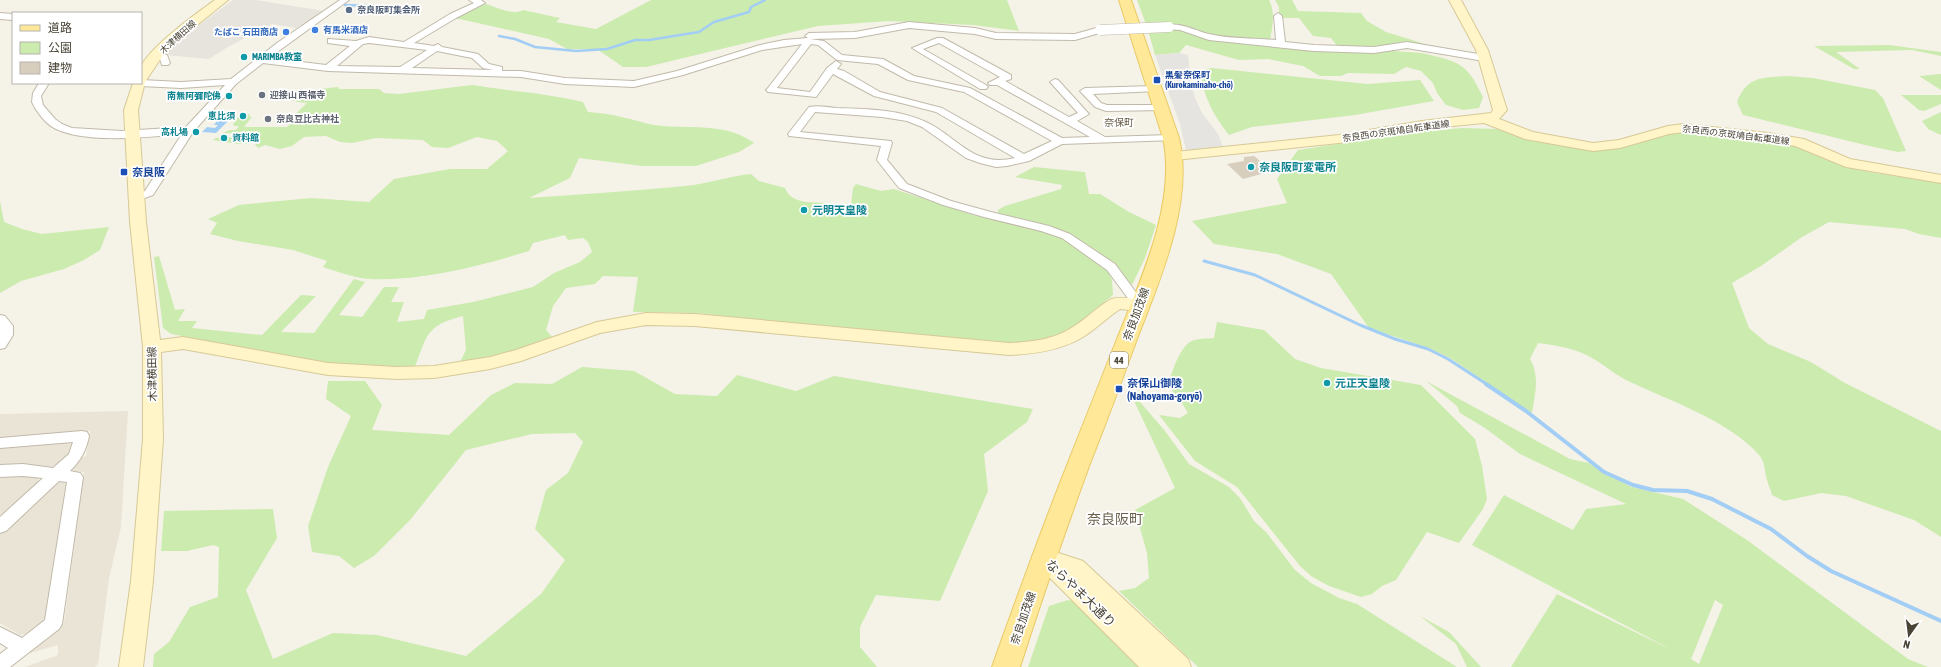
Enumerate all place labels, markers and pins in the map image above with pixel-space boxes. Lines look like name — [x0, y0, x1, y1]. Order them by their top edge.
marker: 奈良阪町集会所 — [344, 5, 354, 15]
place label: 奈良阪町集会所 — [357, 5, 420, 15]
marker: 有馬米酒店 — [310, 25, 320, 35]
place label: 有馬米酒店 — [323, 25, 368, 35]
place label: たばこ 石田商店 — [214, 27, 278, 37]
marker: たばこ 石田商店 — [281, 27, 291, 37]
marker: MARIMBA教室 — [239, 52, 249, 62]
place label: MARIMBA教室 — [252, 52, 302, 62]
place label: 黒髪奈保町 (Kurokaminaho-chō) — [1165, 70, 1233, 90]
marker: 黒髪奈保町 (Kurokaminaho-chō) — [1152, 75, 1162, 85]
place label: 南無阿彌陀佛 — [167, 90, 221, 101]
marker: 迎接山 西福寺 — [257, 90, 267, 100]
place label: 迎接山 西福寺 — [270, 90, 325, 100]
marker: 南無阿彌陀佛 — [224, 91, 234, 101]
place label: 恵比須 — [208, 111, 236, 121]
marker: 恵比須 — [238, 111, 248, 121]
place label: 奈良豆比古神社 — [276, 113, 339, 124]
marker: 奈良豆比古神社 — [263, 114, 273, 124]
place label: 高札場 — [161, 127, 188, 137]
marker: 高札場 — [191, 127, 201, 137]
place label: 資料館 — [232, 132, 259, 143]
marker: 資料館 — [219, 133, 229, 143]
place label: 奈良阪町変電所 — [1259, 161, 1336, 173]
marker: 奈良阪町変電所 — [1246, 162, 1256, 172]
place label: 奈良阪 — [132, 166, 165, 178]
marker: 奈良阪 — [119, 167, 129, 177]
place label: 元明天皇陵 — [812, 204, 867, 216]
marker: 元明天皇陵 — [799, 205, 809, 215]
place label: 奈保山御陵 (Nahoyama-goryō) — [1127, 377, 1202, 402]
place label: 元正天皇陵 — [1335, 377, 1390, 389]
marker: 元正天皇陵 — [1322, 378, 1332, 388]
marker: 奈保山御陵 (Nahoyama-goryō) — [1114, 384, 1124, 394]

